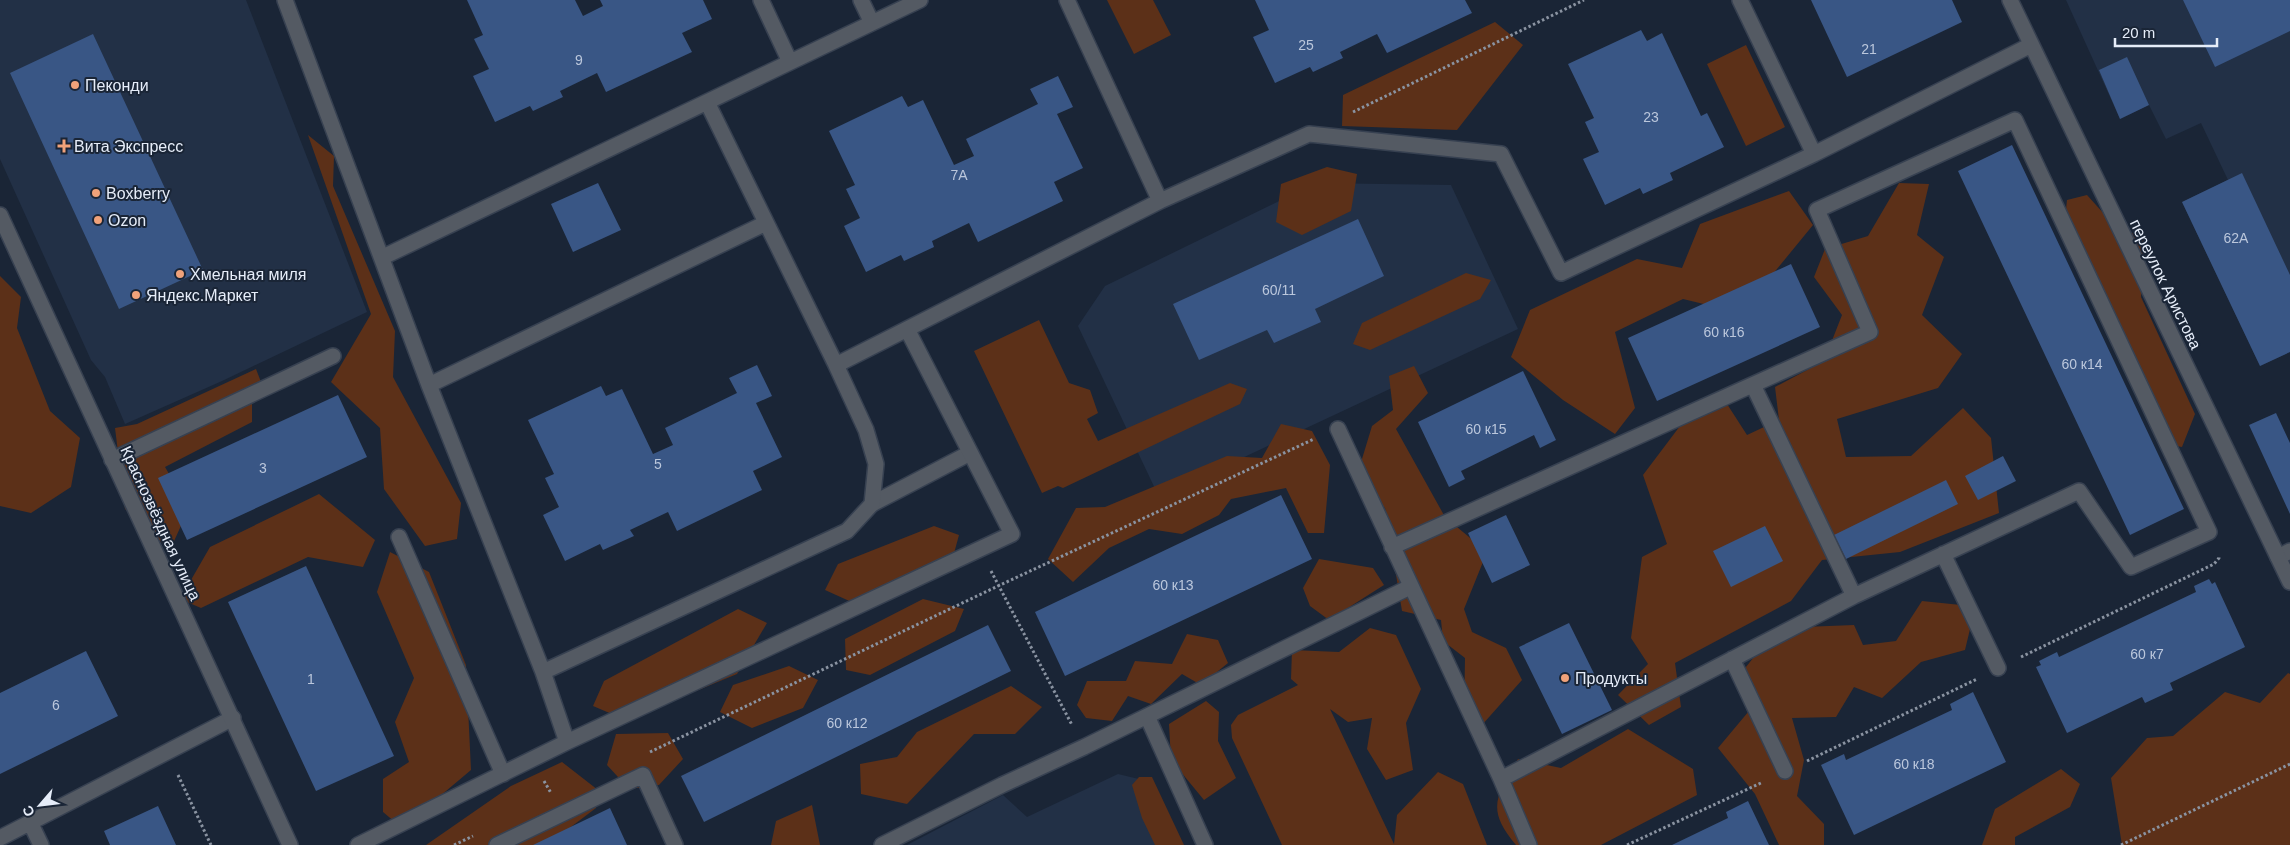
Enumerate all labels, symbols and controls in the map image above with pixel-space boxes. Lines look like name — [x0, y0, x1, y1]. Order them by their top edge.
scale bar — [2115, 15, 2218, 47]
text: 20 m — [2122, 24, 2155, 41]
house number: 25 — [1298, 37, 1314, 53]
house number: 21 — [1861, 41, 1877, 57]
house number: 9 — [575, 52, 583, 68]
place label: Пеконди — [85, 77, 149, 94]
marker: Пеконди — [69, 79, 81, 91]
house number: 23 — [1643, 109, 1659, 125]
place label: Вита Экспресс — [74, 138, 183, 155]
marker: Вита Экспресс — [58, 140, 70, 152]
house number: 7А — [950, 167, 968, 183]
place label: Boxberry — [106, 185, 170, 202]
marker: Boxberry — [90, 187, 102, 199]
place label: Ozon — [108, 212, 146, 229]
marker: Ozon — [92, 214, 104, 226]
street label: переулок Аристова — [2127, 216, 2204, 352]
house number: 62А — [2224, 230, 2249, 246]
place label: Хмельная миля — [190, 266, 307, 283]
marker: Хмельная миля — [174, 268, 186, 280]
house number: 60/11 — [1262, 282, 1296, 298]
place label: Яндекс.Маркет — [146, 287, 259, 304]
marker: Яндекс.Маркет — [130, 289, 142, 301]
house number: 60 к16 — [1703, 324, 1745, 340]
house number: 60 к14 — [2061, 356, 2103, 372]
house number: 60 к15 — [1465, 421, 1507, 437]
street label: Краснозвёздная улица — [117, 443, 204, 603]
house number: 5 — [654, 456, 662, 472]
house number: 3 — [259, 460, 267, 476]
house number: 60 к13 — [1152, 577, 1194, 593]
house number: 60 к7 — [2130, 646, 2164, 662]
place label: Продукты — [1575, 670, 1647, 687]
house number: 1 — [307, 671, 315, 687]
marker: Продукты — [1559, 672, 1571, 684]
house number: 6 — [52, 697, 60, 713]
house number: 60 к12 — [826, 715, 868, 731]
house number: 60 к18 — [1893, 756, 1935, 772]
north arrow — [15, 780, 65, 830]
text: С — [19, 803, 38, 819]

